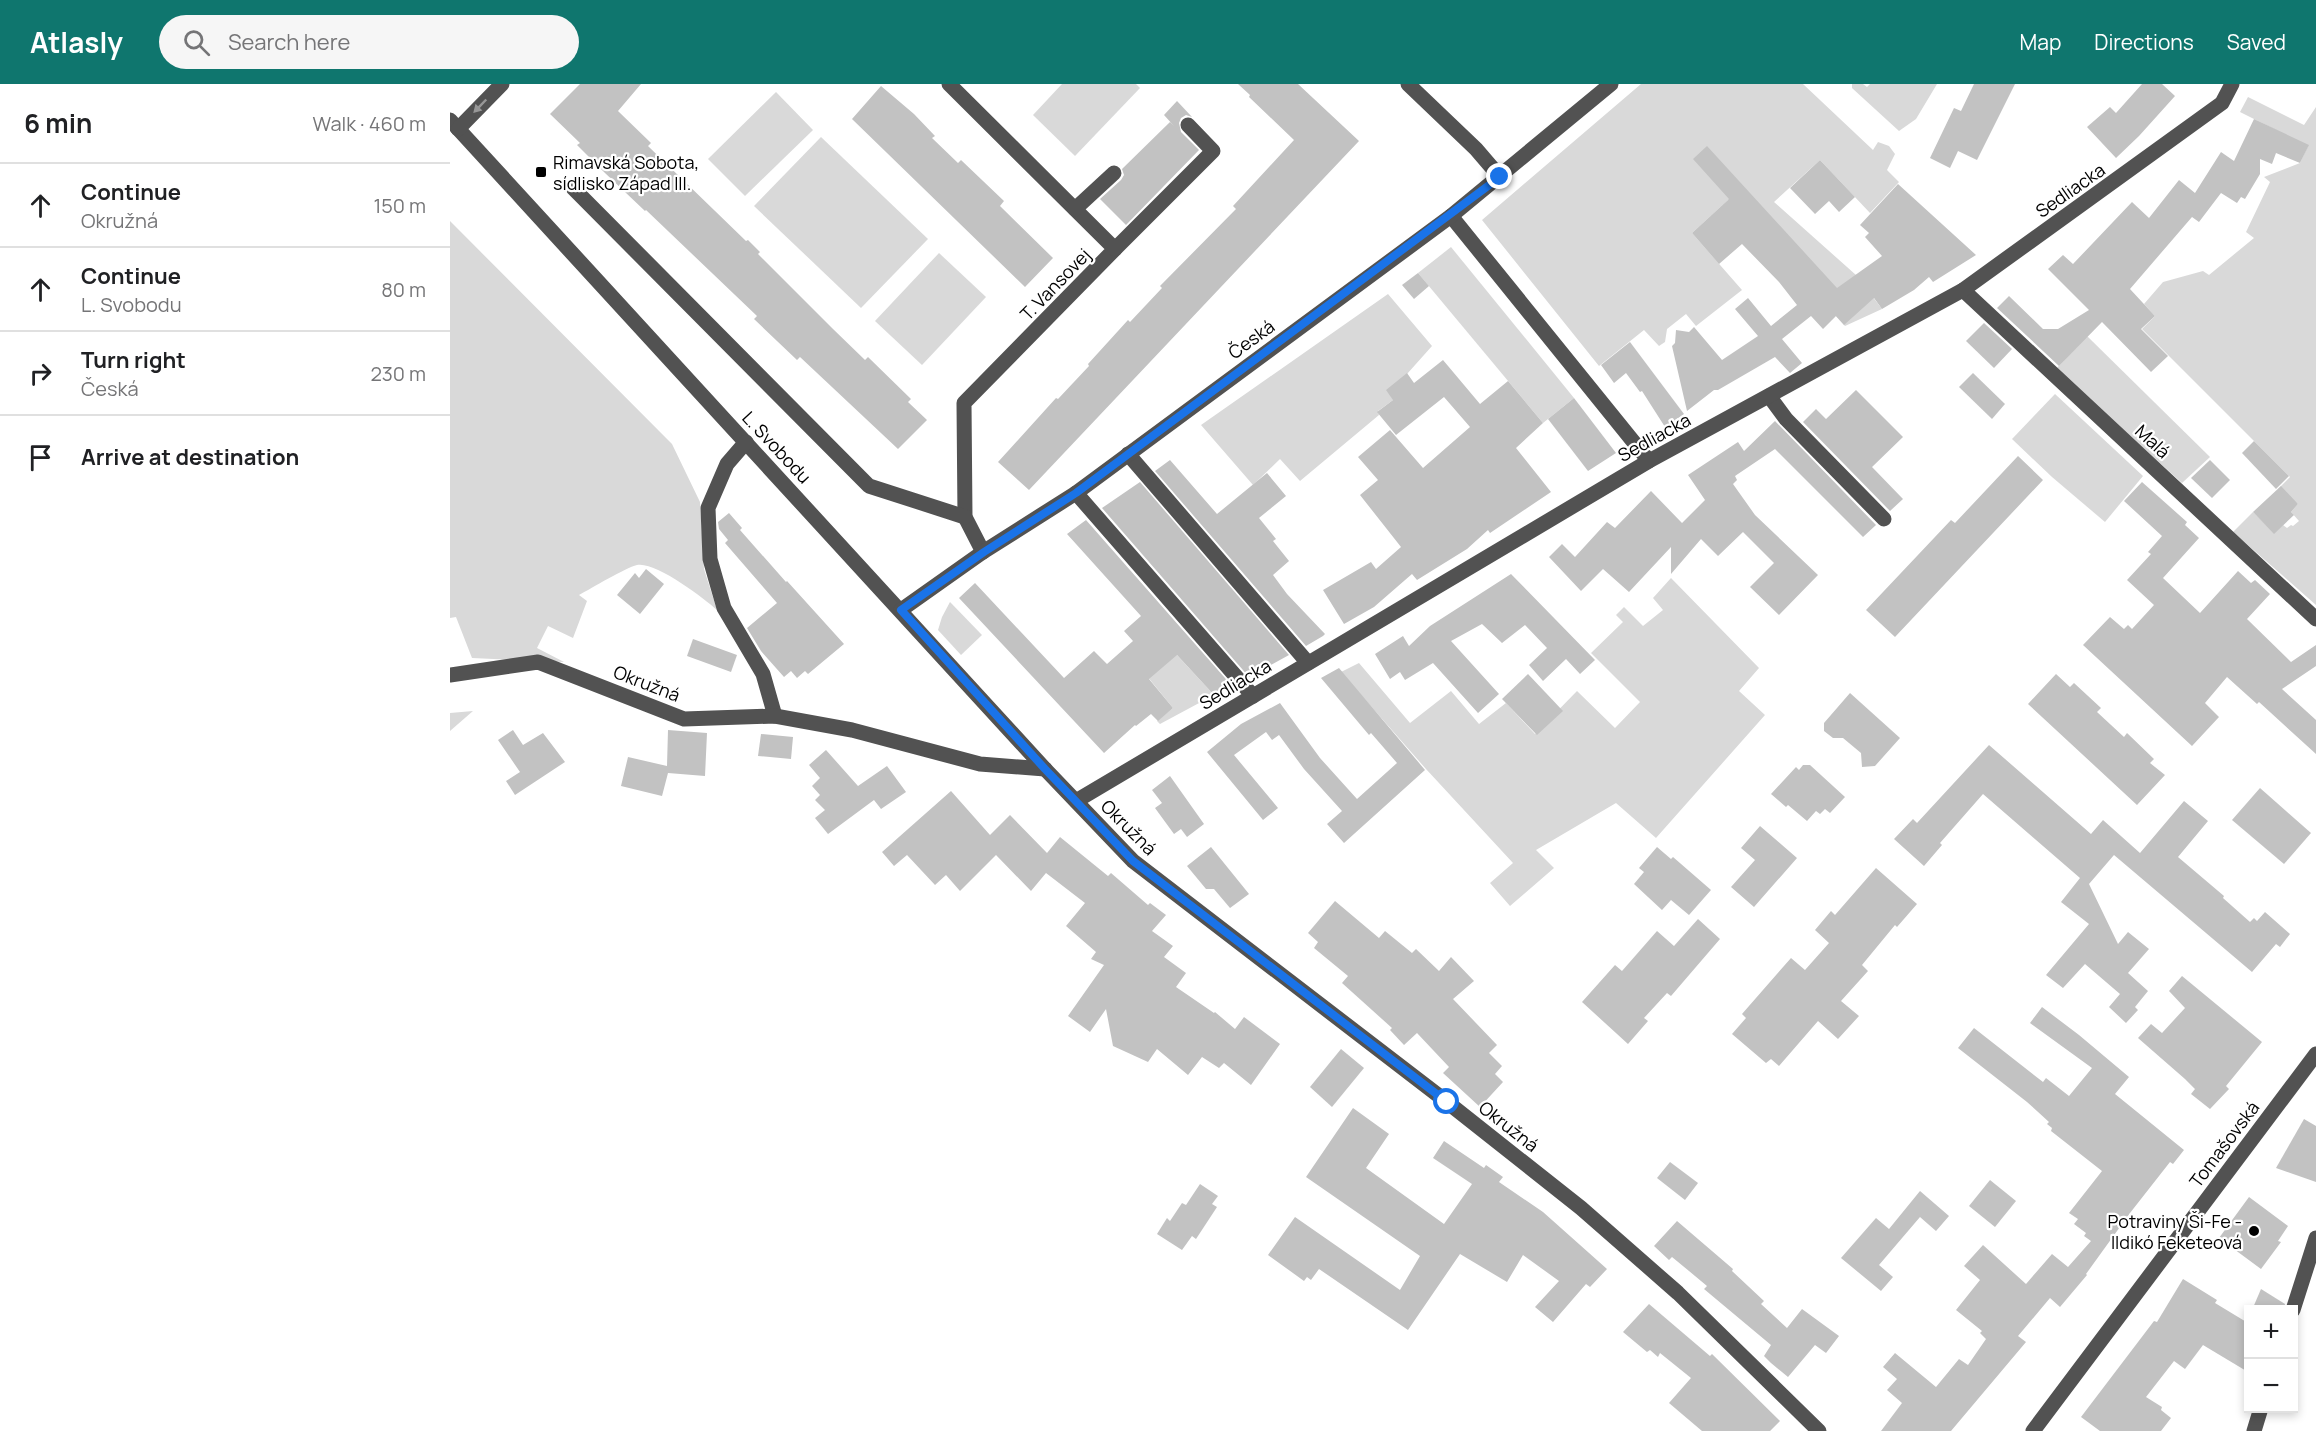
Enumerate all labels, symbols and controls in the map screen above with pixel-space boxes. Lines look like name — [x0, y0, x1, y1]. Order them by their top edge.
search box — [159, 15, 579, 69]
text: Atlasly — [30, 23, 123, 61]
icon: search — [180, 26, 213, 59]
text: Search here — [228, 27, 350, 57]
text: Map — [2020, 28, 2061, 56]
text: Directions — [2094, 28, 2194, 56]
text: Saved — [2227, 28, 2286, 56]
one-way arrow — [473, 99, 487, 113]
text: 6 min — [24, 105, 92, 141]
text: Walk · 460 m — [313, 110, 426, 137]
place label: Rimavská Sobota, sídlisko Západ III. — [553, 150, 699, 195]
street label: Sedliacka — [2031, 157, 2109, 223]
route end — [1486, 163, 1512, 189]
marker: Rimavská Sobota, sídlisko Západ III. — [534, 165, 548, 179]
text: Continue — [81, 177, 181, 207]
icon: ahead — [24, 189, 57, 222]
text: 150 m — [373, 192, 426, 219]
text: Okružná — [81, 207, 158, 234]
street label: T. Vansovej — [1015, 243, 1095, 325]
text: Continue — [81, 261, 181, 291]
icon: ahead — [24, 273, 57, 306]
text: 80 m — [381, 276, 426, 303]
text: L. Svobodu — [81, 291, 182, 318]
street label: Česká — [1223, 314, 1279, 364]
text: Turn right — [81, 345, 186, 375]
icon: right — [24, 357, 57, 390]
text: 230 m — [370, 360, 426, 387]
text: Česká — [81, 375, 139, 402]
street label: L. Svobodu — [737, 406, 817, 488]
street label: Sedliacka — [1613, 407, 1695, 467]
street label: Malá — [2130, 419, 2176, 463]
icon: arrive — [24, 441, 57, 474]
text: Arrive at destination — [81, 442, 299, 472]
street label: Sedliacka — [1195, 653, 1275, 715]
street label: Okružná — [610, 659, 684, 707]
street label: Okružná — [1096, 794, 1162, 860]
route start — [1433, 1088, 1459, 1114]
street label: Okružná — [1474, 1095, 1544, 1157]
street label: Tomašovská — [2184, 1096, 2264, 1192]
place label: Potraviny Ši-Fe - Ildikó Feketeová — [2107, 1209, 2242, 1254]
marker: Potraviny Ši-Fe - Ildikó Feketeová — [2247, 1224, 2261, 1238]
map controls — [2244, 1305, 2298, 1413]
button: + — [2244, 1305, 2298, 1359]
button: − — [2244, 1359, 2298, 1413]

